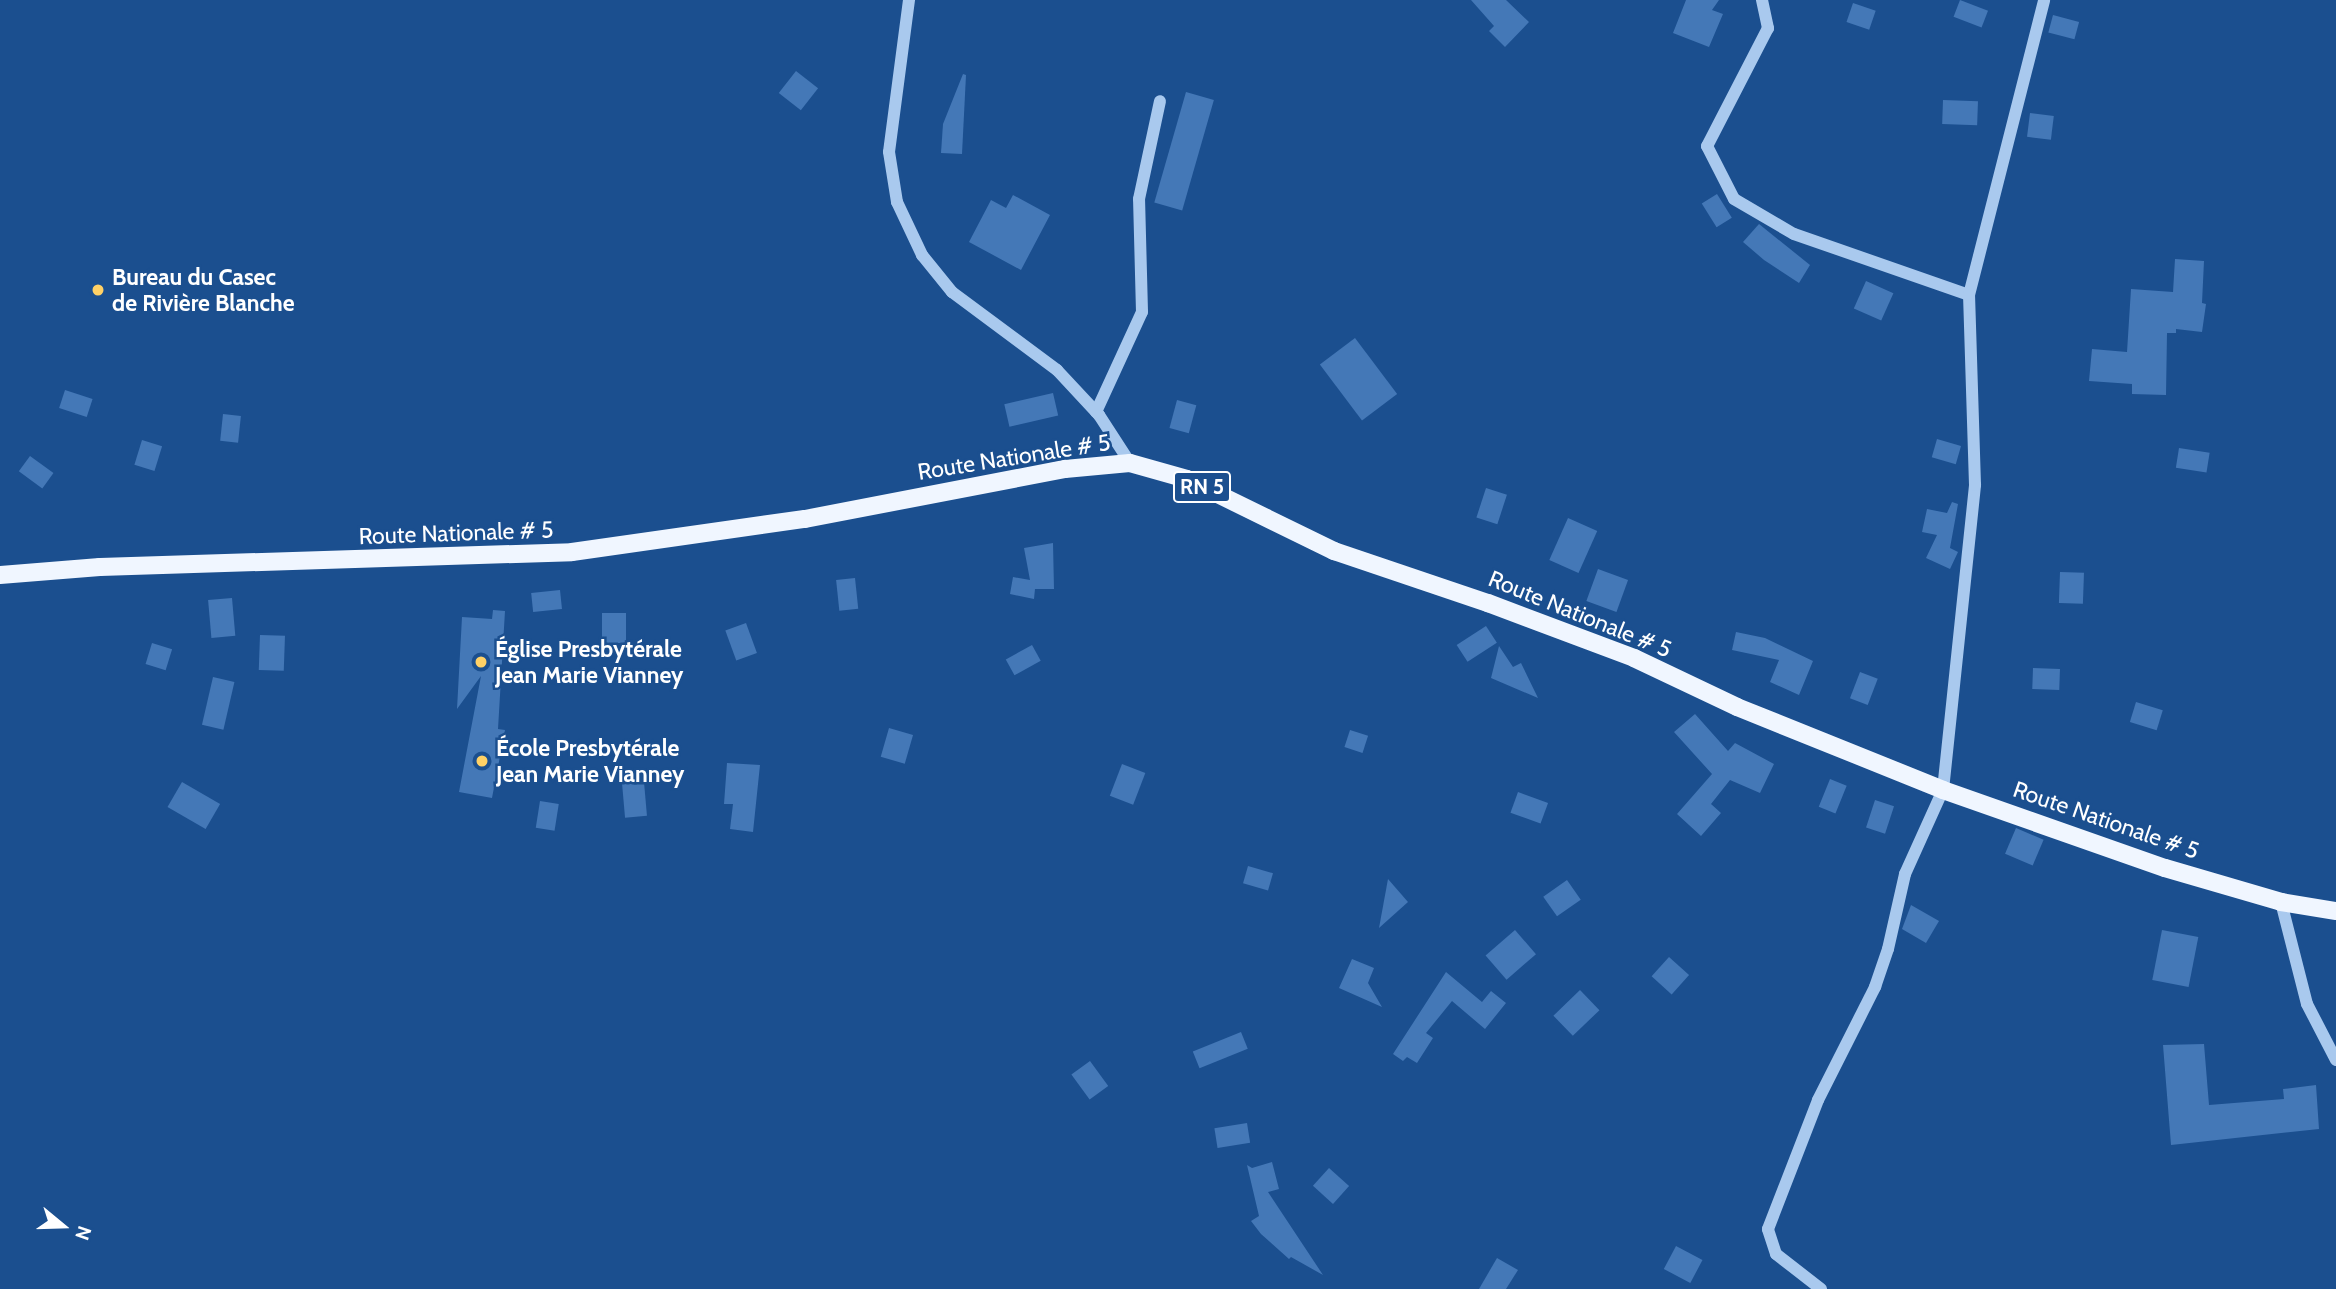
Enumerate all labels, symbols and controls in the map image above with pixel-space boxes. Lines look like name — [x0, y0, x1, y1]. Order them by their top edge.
place label: Bureau du Casec de Rivière Blanche — [112, 263, 295, 317]
marker: Bureau du Casec de Rivière Blanche — [90, 282, 106, 298]
street label: Route Nationale # 5 — [916, 428, 1112, 486]
road number: RN 5 — [1172, 470, 1232, 504]
street label: Route Nationale # 5 — [358, 516, 554, 550]
street label: Route Nationale # 5 — [1485, 565, 1675, 663]
place label: Église Presbytérale Jean Marie Vianney — [495, 635, 683, 689]
marker: Église Presbytérale Jean Marie Vianney — [473, 654, 489, 670]
place label: École Presbytérale Jean Marie Vianney — [496, 734, 684, 788]
marker: École Presbytérale Jean Marie Vianney — [474, 753, 490, 769]
street label: Route Nationale # 5 — [2009, 775, 2203, 865]
north arrow — [28, 1191, 98, 1261]
text: N — [70, 1223, 96, 1243]

